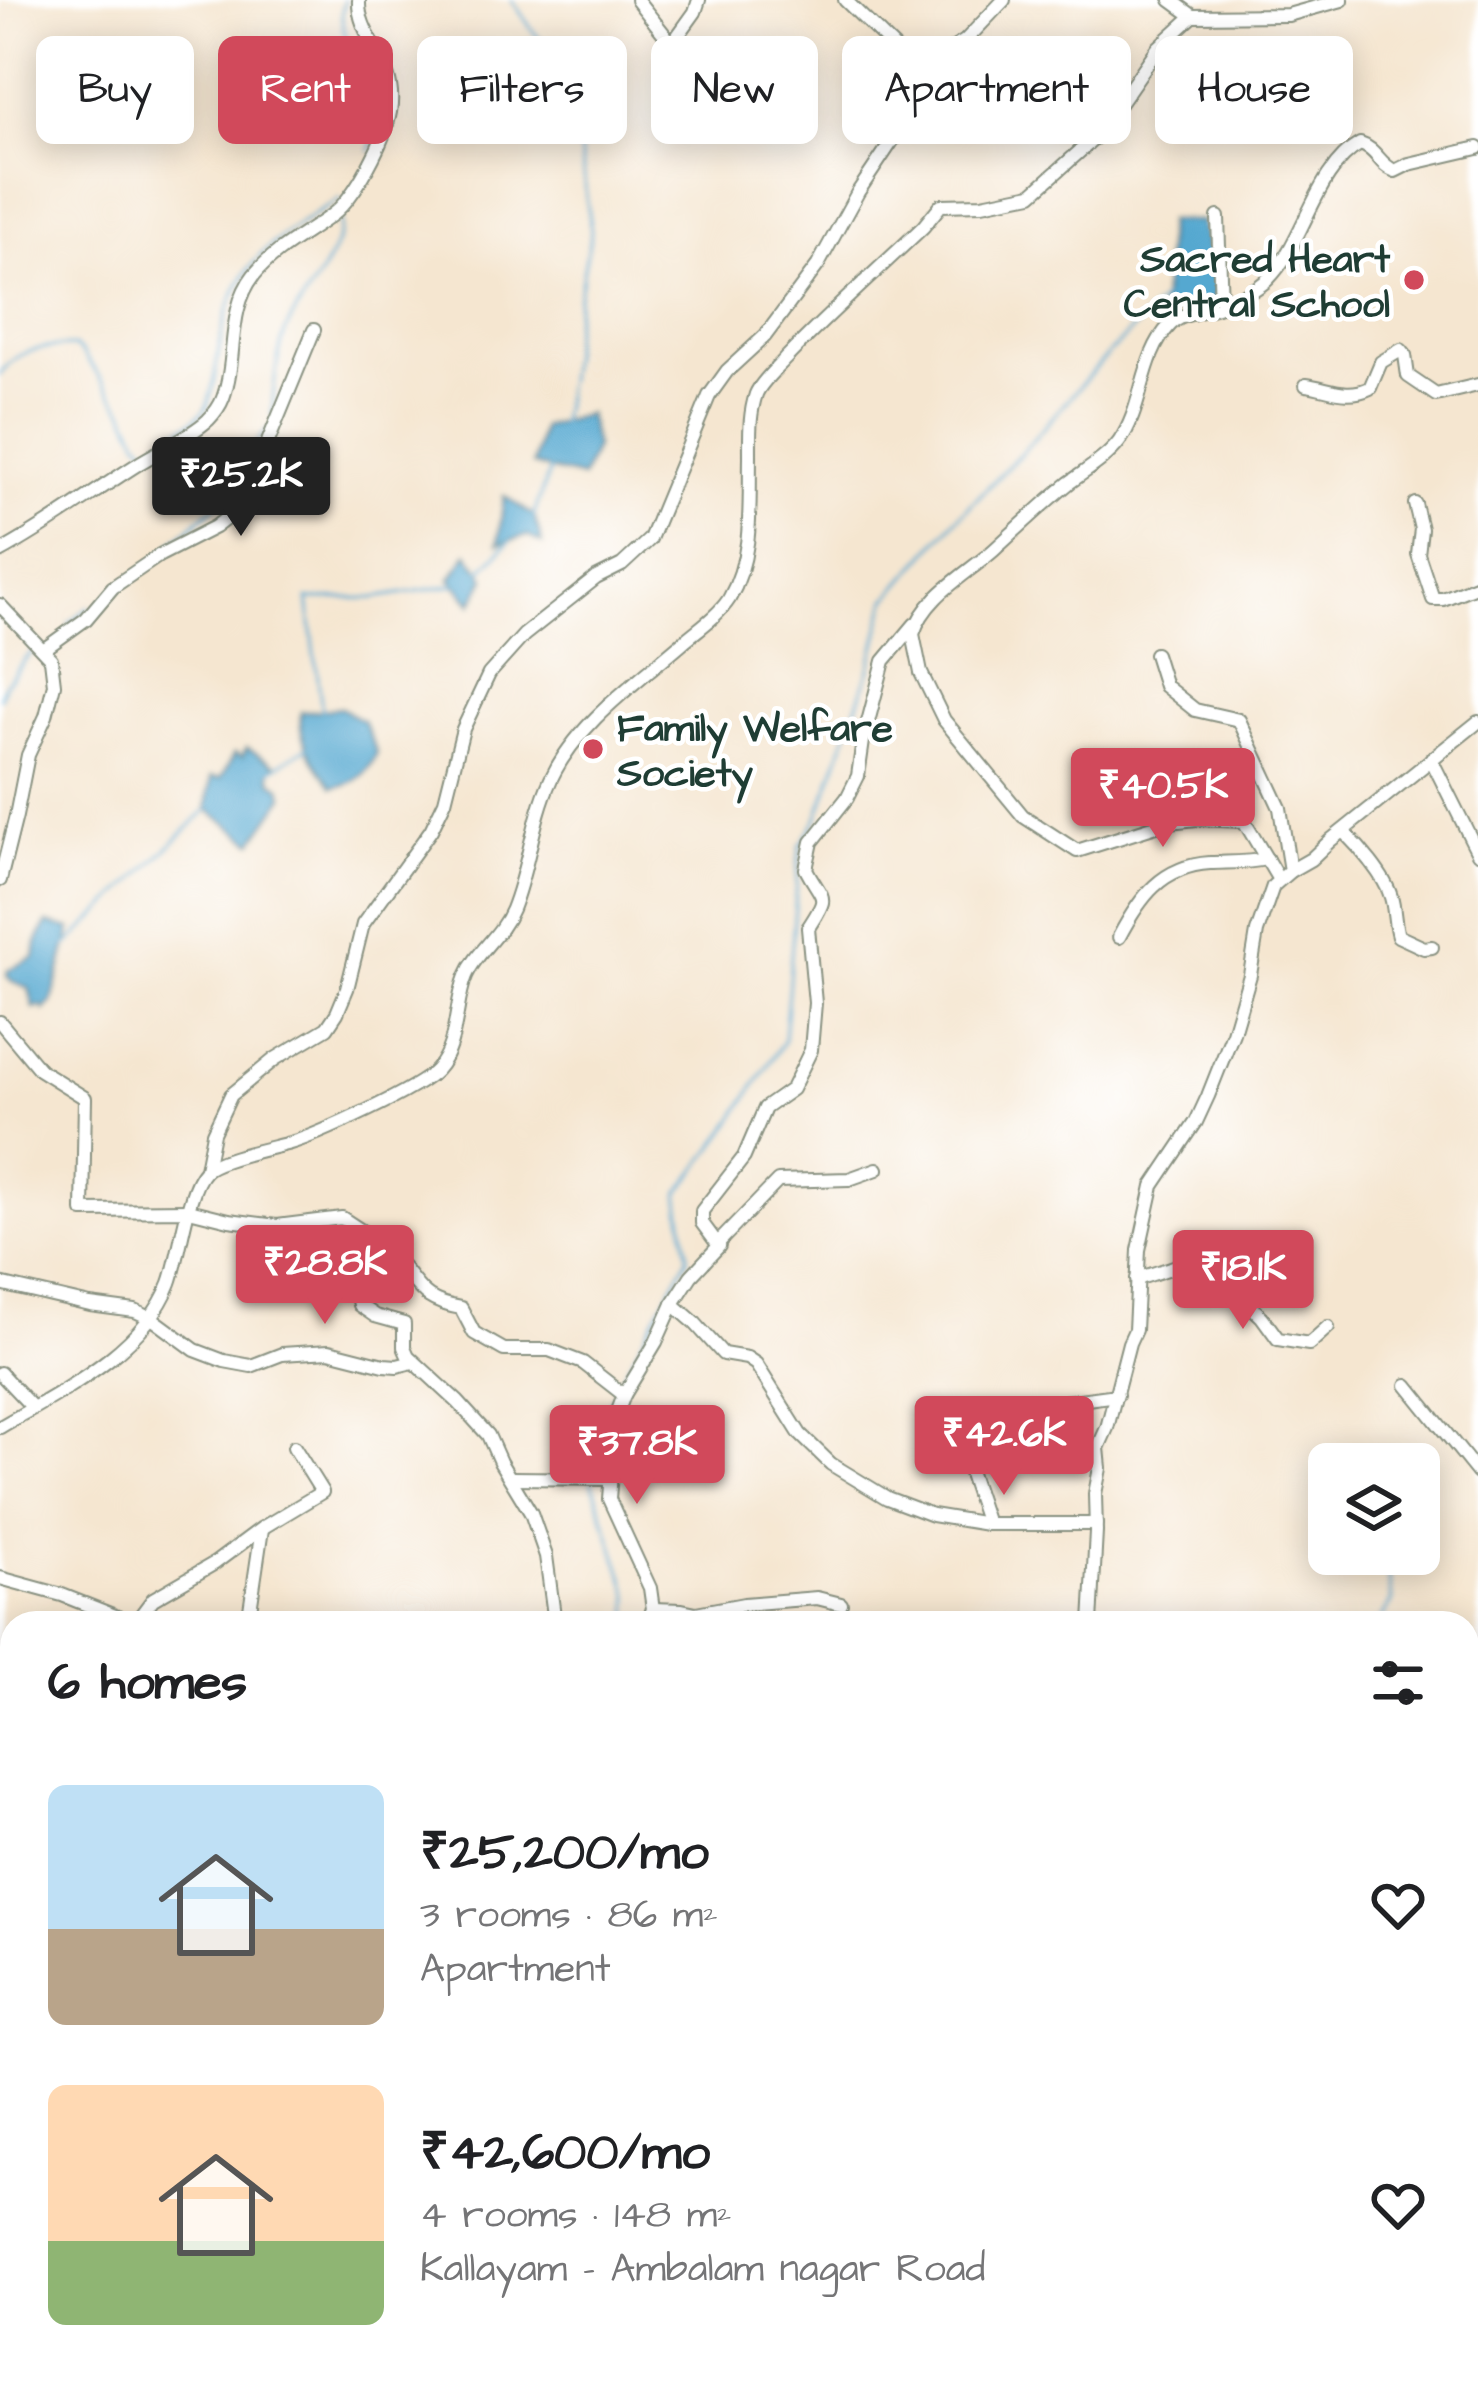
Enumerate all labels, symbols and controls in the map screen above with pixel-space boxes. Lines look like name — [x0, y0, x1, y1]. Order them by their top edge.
chip: Buy — [36, 36, 194, 144]
chip: Rent — [218, 36, 393, 144]
chip: Filters — [417, 36, 627, 144]
chip: New — [651, 36, 818, 144]
chip: Apartment — [842, 36, 1131, 144]
chip: House — [1155, 36, 1353, 144]
place label: Sacred Heart Central School — [1124, 234, 1390, 333]
marker: Sacred Heart Central School — [1401, 267, 1427, 293]
pin: ₹25.2K — [143, 437, 339, 539]
text: ₹25.2K — [179, 449, 303, 503]
place label: Family Welfare Society — [616, 703, 893, 804]
marker: Family Welfare Society — [580, 736, 606, 762]
pin: ₹40.5K — [1065, 748, 1261, 850]
text: ₹40.5K — [1098, 760, 1228, 814]
pin: ₹28.8K — [227, 1225, 423, 1327]
pin: ₹18.1K — [1145, 1230, 1341, 1332]
text: ₹28.8K — [263, 1237, 387, 1291]
text: ₹18.1K — [1200, 1242, 1286, 1296]
pin: ₹42.6K — [906, 1396, 1102, 1498]
pin: ₹37.8K — [539, 1405, 735, 1507]
text: ₹42.6K — [942, 1408, 1066, 1462]
text: ₹37.8K — [577, 1417, 697, 1471]
map controls — [1308, 1443, 1440, 1575]
button: layers — [1308, 1443, 1440, 1575]
text: 6 homes — [48, 1648, 247, 1719]
icon: filters — [1365, 1650, 1431, 1716]
text: ₹25,200/mo — [420, 1818, 709, 1889]
icon: home — [144, 1833, 288, 1977]
icon: heart — [1365, 1872, 1431, 1938]
text: 3 rooms · 86 m² — [420, 1889, 718, 1943]
text: Apartment — [420, 1943, 611, 1997]
text: ₹42,600/mo — [420, 2118, 710, 2189]
icon: home — [144, 2133, 288, 2277]
icon: heart — [1365, 2172, 1431, 2238]
text: 4 rooms · 148 m² — [420, 2189, 732, 2243]
text: Kallayam - Ambalam nagar Road — [420, 2243, 986, 2297]

